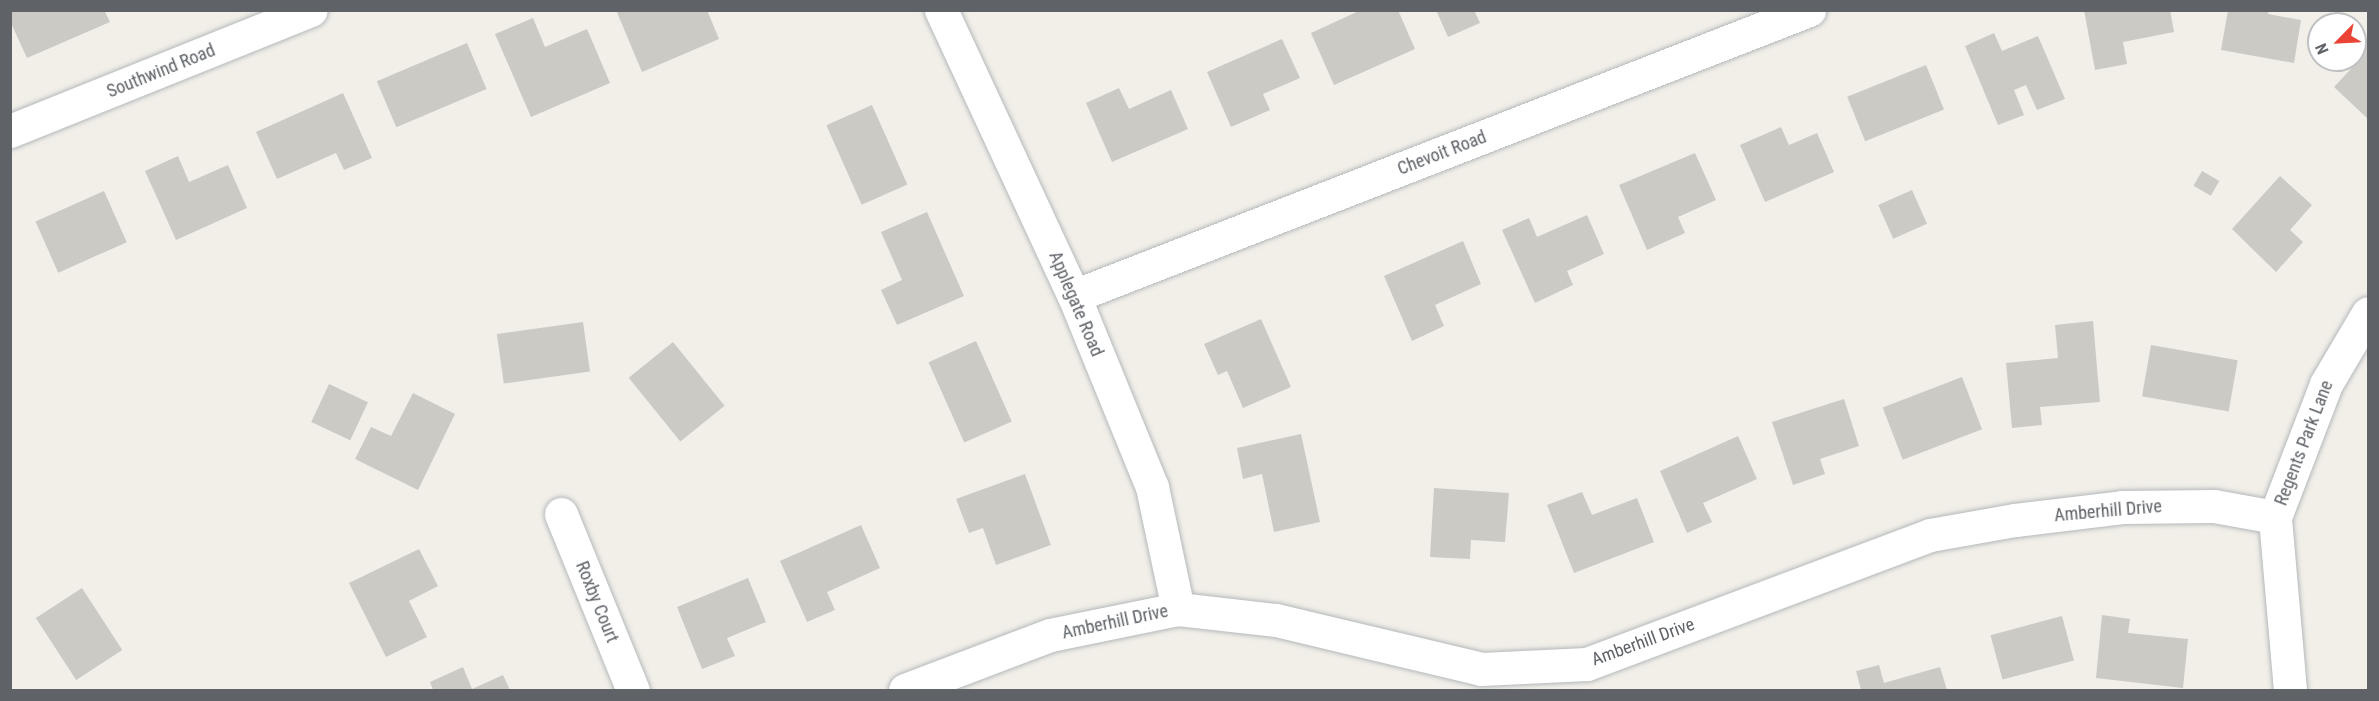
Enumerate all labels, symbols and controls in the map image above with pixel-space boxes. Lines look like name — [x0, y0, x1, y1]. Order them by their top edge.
north arrow — [2307, 12, 2367, 72]
street label: Southwind Road — [104, 39, 218, 103]
text: N — [2311, 40, 2333, 57]
street label: Chevoit Road — [1394, 126, 1490, 180]
street label: Applegate Road — [1044, 248, 1108, 360]
street label: Regents Park Lane — [2270, 377, 2338, 509]
street label: Amberhill Drive — [2053, 496, 2163, 526]
street label: Roxby Court — [571, 558, 623, 646]
street label: Amberhill Drive — [1060, 600, 1170, 644]
street label: Amberhill Drive — [1589, 613, 1697, 671]

